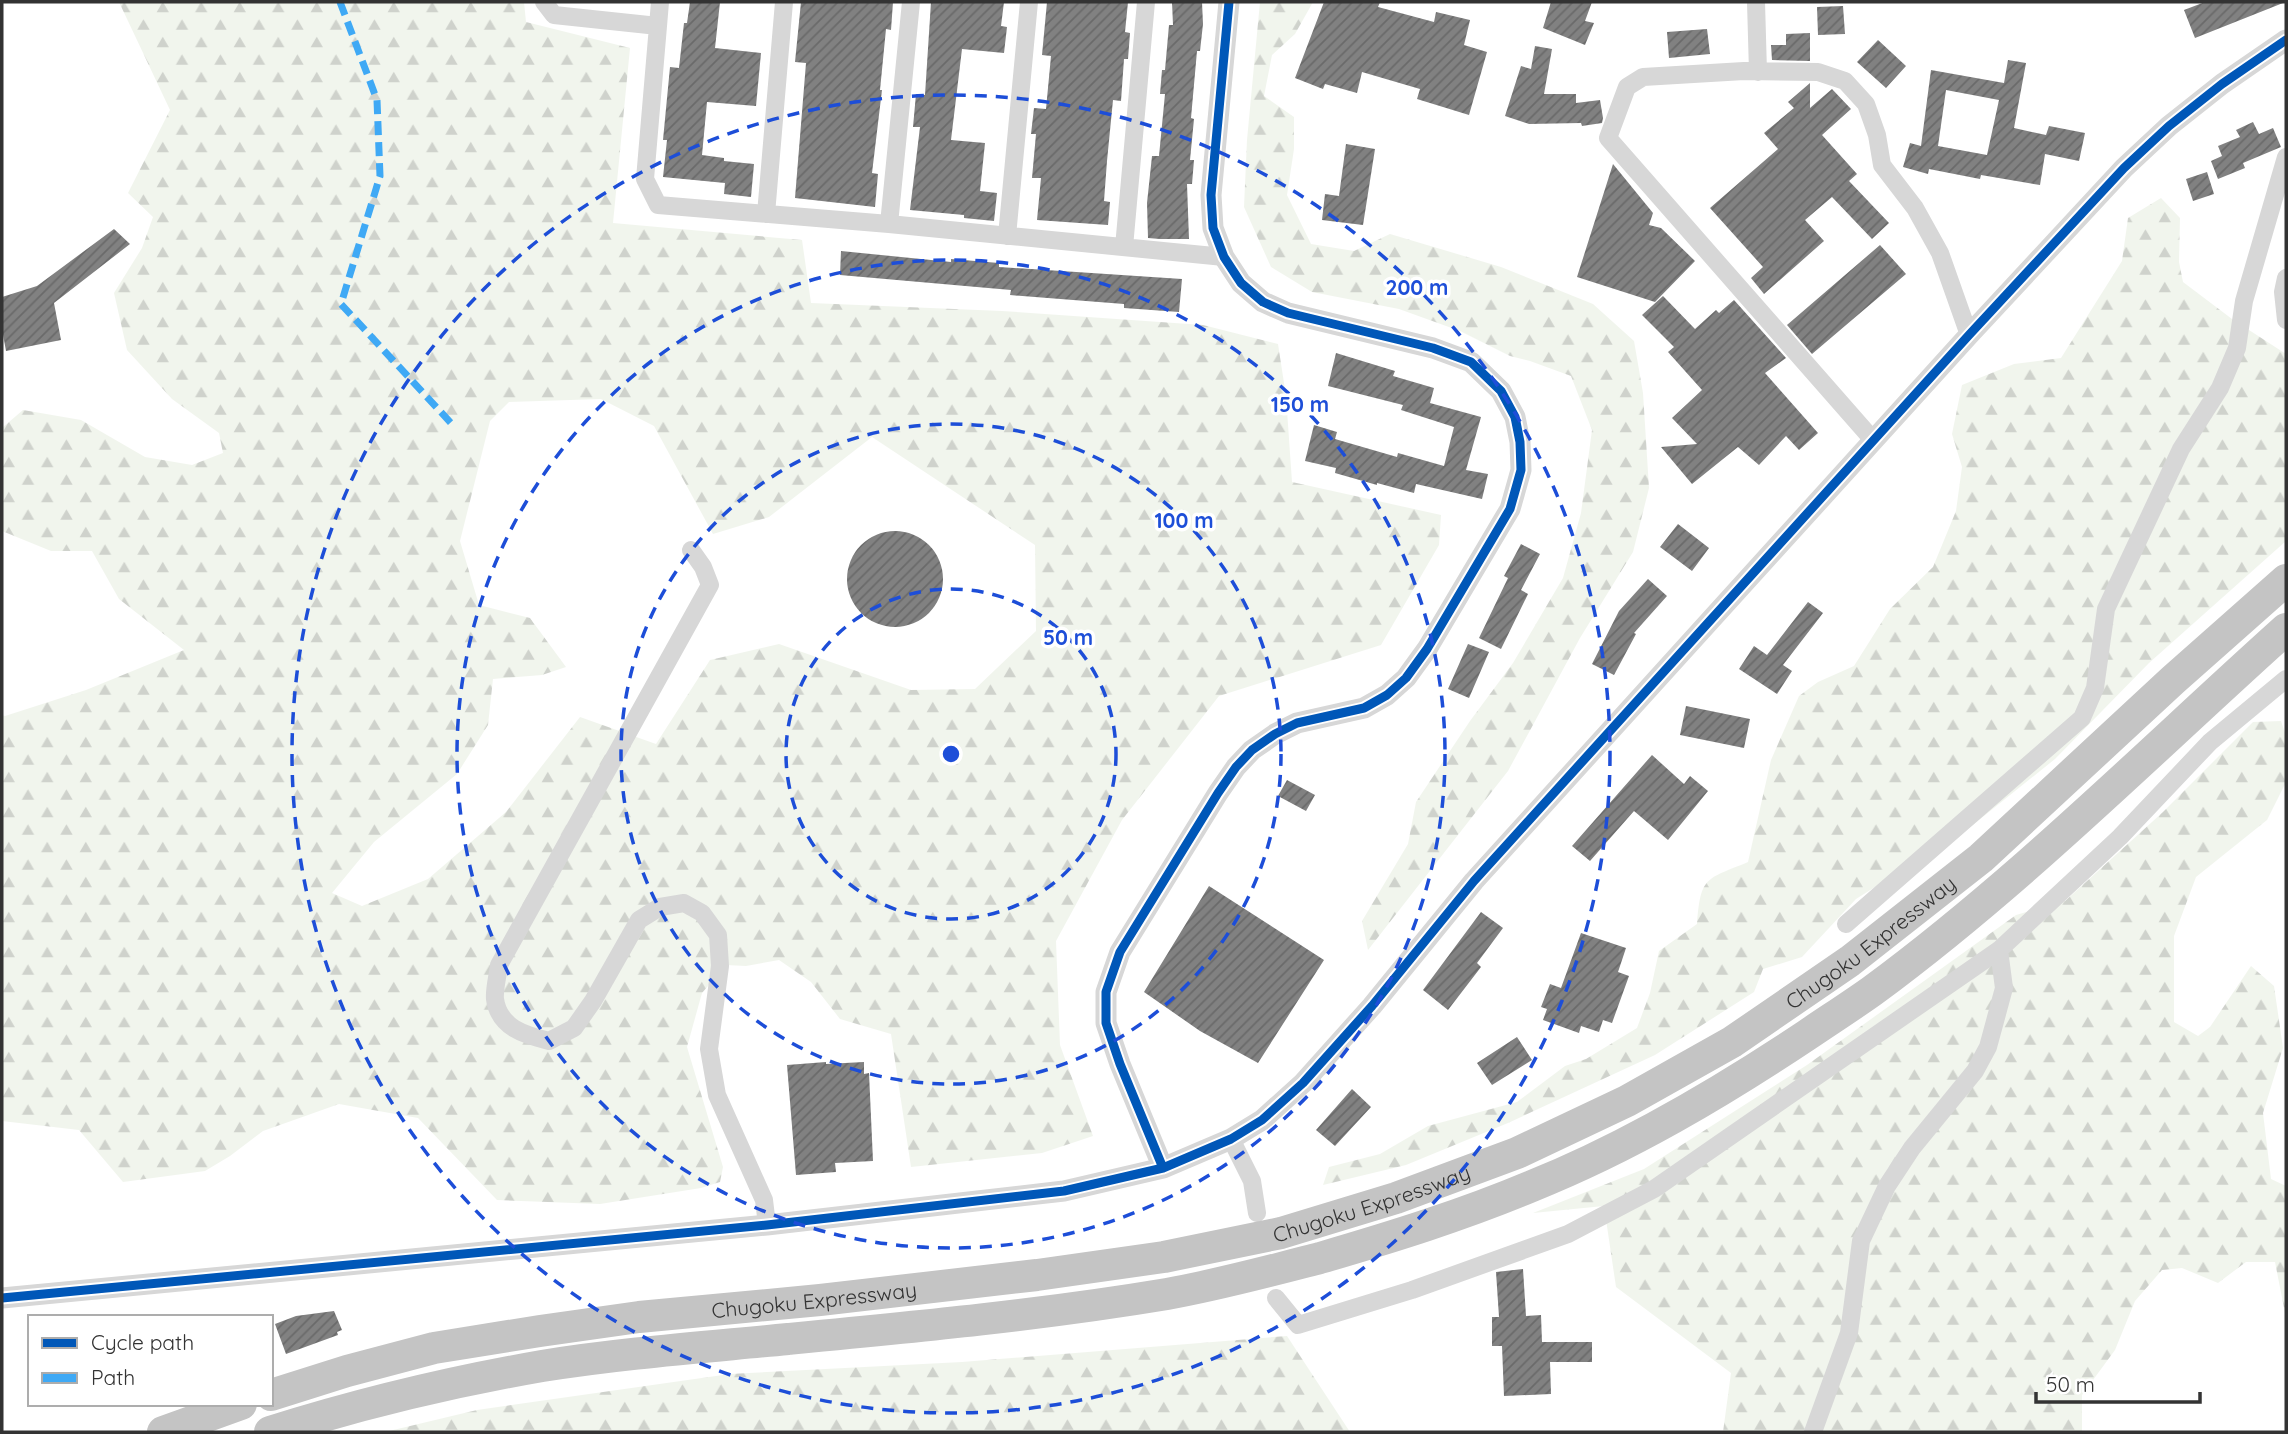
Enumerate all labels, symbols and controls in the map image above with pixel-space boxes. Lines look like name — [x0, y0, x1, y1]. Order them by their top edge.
text: 200 m — [1386, 274, 1448, 300]
text: 150 m — [1271, 391, 1329, 417]
text: 100 m — [1154, 507, 1214, 533]
text: 50 m — [1043, 624, 1093, 650]
centre of rings — [939, 742, 963, 766]
street label: Chugoku Expressway — [1780, 870, 1961, 1015]
street label: Chugoku Expressway — [1270, 1159, 1474, 1247]
street label: Chugoku Expressway — [710, 1276, 918, 1323]
legend — [28, 1315, 273, 1406]
text: Cycle path — [91, 1329, 194, 1355]
scale bar — [2036, 1360, 2200, 1404]
text: Path — [91, 1364, 135, 1390]
text: 50 m — [2046, 1371, 2095, 1397]

